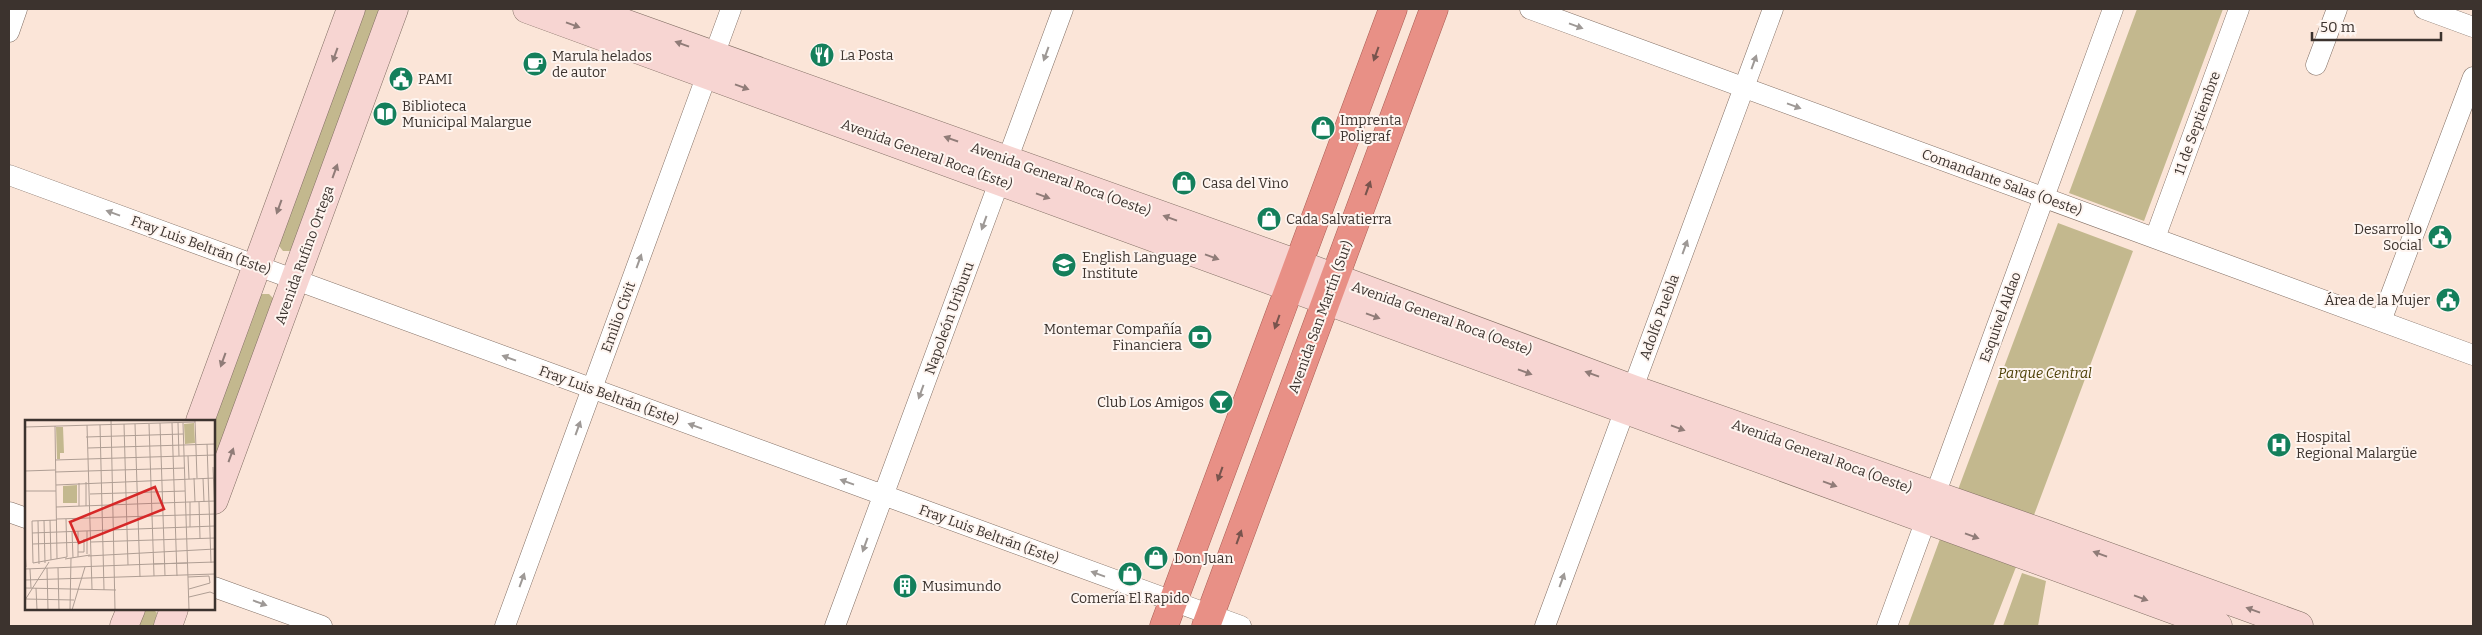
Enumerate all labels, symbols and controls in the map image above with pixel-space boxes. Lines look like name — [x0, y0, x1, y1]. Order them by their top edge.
scale bar — [2312, 10, 2441, 42]
text: 50 m — [2320, 18, 2356, 36]
one-way arrow — [566, 21, 581, 29]
one-way arrow — [1569, 22, 1584, 30]
one-way arrow — [675, 40, 690, 47]
restaurant icon: La Posta — [809, 42, 835, 68]
one-way arrow — [331, 47, 338, 62]
place label: La Posta — [840, 47, 894, 64]
one-way arrow — [1042, 47, 1049, 62]
one-way arrow — [1372, 47, 1379, 62]
place label: Marula helados de autor — [552, 48, 652, 81]
cafe icon: Marula helados de autor — [522, 51, 548, 77]
one-way arrow — [1750, 55, 1758, 69]
public building icon: PAMI — [388, 66, 414, 92]
street label: 11 de Septiembre — [2171, 69, 2224, 177]
place label: PAMI — [418, 71, 453, 88]
one-way arrow — [735, 83, 750, 91]
place label: Biblioteca Municipal Malargue — [402, 98, 532, 131]
library icon: Biblioteca Municipal Malargue — [372, 101, 398, 127]
one-way arrow — [1787, 103, 1802, 110]
place label: Imprenta Poligraf — [1340, 112, 1402, 145]
shop icon: Imprenta Poligraf — [1310, 115, 1336, 141]
street label: Avenida General Roca (Este) — [839, 116, 1015, 193]
one-way arrow — [943, 135, 958, 143]
street label: Avenida General Roca (Oeste) — [968, 139, 1153, 220]
street label: Comandante Salas (Oeste) — [1919, 146, 2084, 219]
one-way arrow — [332, 163, 339, 178]
shop icon: Casa del Vino — [1171, 170, 1197, 196]
place label: Casa del Vino — [1202, 175, 1289, 192]
one-way arrow — [1365, 180, 1372, 195]
street label: Avenida Rufino Ortega — [271, 183, 338, 327]
one-way arrow — [1036, 192, 1051, 200]
one-way arrow — [275, 200, 283, 215]
shop icon: Cada Salvatierra — [1256, 206, 1282, 232]
one-way arrow — [105, 209, 120, 216]
place label: Cada Salvatierra — [1286, 211, 1392, 228]
street label: Fray Luis Beltrán (Este) — [129, 212, 273, 279]
one-way arrow — [1162, 214, 1177, 222]
one-way arrow — [980, 216, 987, 231]
place label: Desarrollo Social — [2354, 221, 2422, 254]
public building icon: Desarrollo Social — [2427, 224, 2453, 250]
street label: Avenida San Martín (Sur) — [1285, 238, 1356, 396]
one-way arrow — [1682, 240, 1689, 255]
place label: English Language Institute — [1082, 249, 1197, 282]
school or university icon: English Language Institute — [1051, 252, 1077, 278]
one-way arrow — [635, 253, 643, 268]
one-way arrow — [1205, 253, 1220, 261]
street label: Napoleón Uriburu — [921, 259, 978, 377]
street label: Esquivel Aldao — [1976, 270, 2025, 365]
street label: Adolfo Puebla — [1636, 272, 1683, 362]
street label: Avenida General Roca (Oeste) — [1349, 278, 1534, 359]
street label: Emilio Civit — [598, 279, 639, 355]
public building icon: Área de la Mujer — [2435, 287, 2461, 313]
place label: Área de la Mujer — [2325, 291, 2430, 309]
one-way arrow — [1365, 313, 1380, 320]
one-way arrow — [1273, 314, 1280, 329]
place label: Montemar Compañía Financiera — [1044, 321, 1182, 354]
bank icon: Montemar Compañía Financiera — [1187, 324, 1213, 350]
one-way arrow — [218, 352, 226, 367]
one-way arrow — [501, 354, 516, 362]
street label: Fray Luis Beltrán (Este) — [537, 362, 681, 429]
park label: Parque Central — [1998, 365, 2092, 382]
one-way arrow — [1518, 368, 1533, 376]
one-way arrow — [1584, 370, 1599, 378]
one-way arrow — [917, 385, 925, 400]
bar icon: Club Los Amigos — [1208, 389, 1234, 415]
place label: Club Los Amigos — [1097, 394, 1204, 411]
street label: Avenida General Roca (Oeste) — [1729, 416, 1914, 497]
inset map — [25, 420, 215, 610]
one-way arrow — [574, 420, 582, 435]
one-way arrow — [687, 422, 702, 429]
one-way arrow — [1670, 425, 1685, 432]
place label: Hospital Regional Malargüe — [2296, 429, 2417, 462]
hospital icon: Hospital Regional Malargüe — [2266, 432, 2292, 458]
one-way arrow — [228, 447, 235, 462]
one-way arrow — [1216, 467, 1224, 482]
one-way arrow — [839, 478, 854, 486]
one-way arrow — [1823, 480, 1838, 488]
street label: Fray Luis Beltrán (Este) — [917, 501, 1061, 568]
one-way arrow — [1235, 529, 1243, 544]
one-way arrow — [1965, 532, 1980, 540]
one-way arrow — [861, 537, 868, 552]
shop icon: Don Juan — [1143, 545, 1169, 571]
place label: Don Juan — [1174, 550, 1233, 567]
one-way arrow — [2092, 550, 2107, 558]
shop icon: Comería El Rapido — [1117, 561, 1143, 587]
one-way arrow — [1091, 570, 1106, 577]
one-way arrow — [519, 573, 526, 588]
building icon: Musimundo — [892, 573, 918, 599]
one-way arrow — [1559, 573, 1566, 588]
place label: Musimundo — [922, 578, 1001, 595]
place label: Comería El Rapido — [1070, 590, 1190, 607]
one-way arrow — [2134, 594, 2149, 602]
one-way arrow — [252, 600, 267, 607]
one-way arrow — [2246, 605, 2260, 613]

